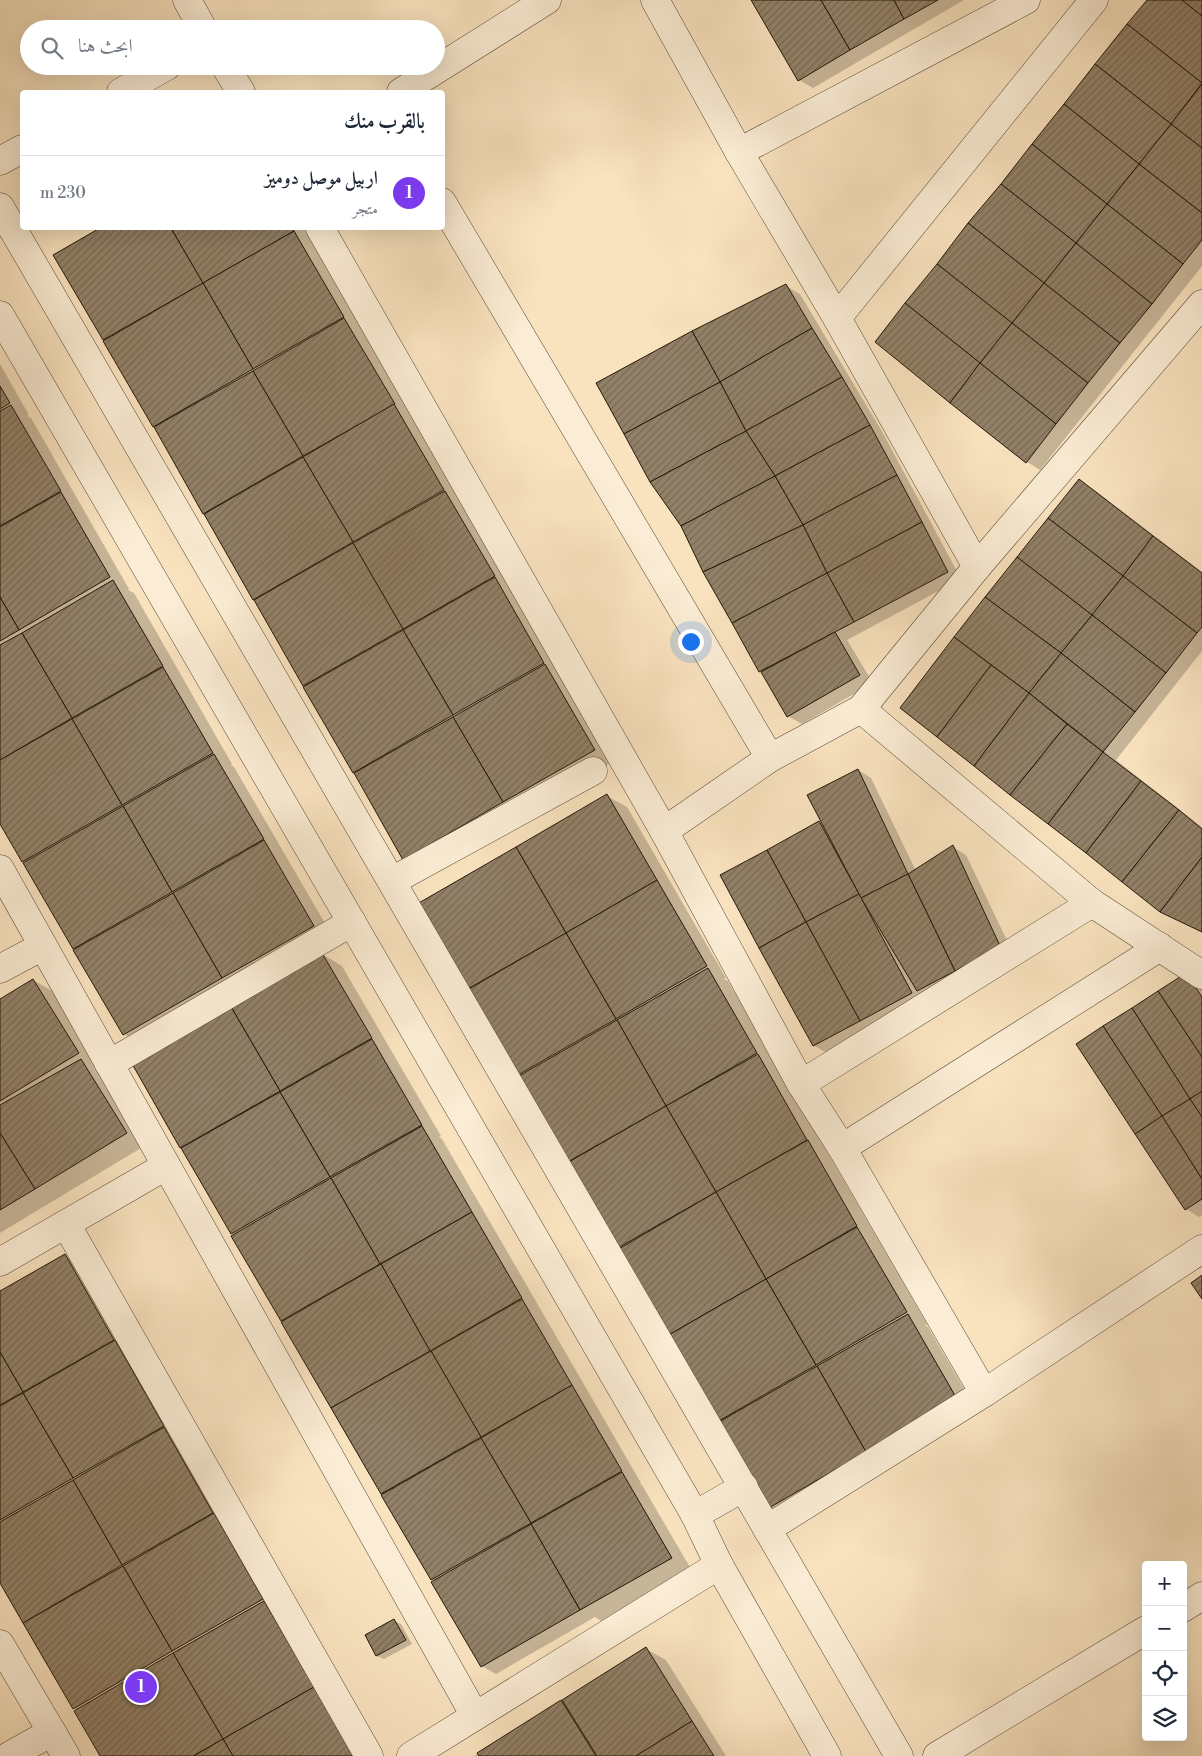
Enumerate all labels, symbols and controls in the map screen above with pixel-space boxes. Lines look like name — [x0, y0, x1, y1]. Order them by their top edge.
search box — [20, 20, 445, 75]
icon: search — [38, 34, 66, 62]
text: ابحث هنا — [78, 34, 133, 58]
text: بالقرب منك — [344, 109, 425, 135]
text: اربيل موصل دوميز — [265, 166, 378, 190]
text: 230 m — [40, 183, 86, 203]
text: 1 — [405, 183, 413, 203]
text: متجر — [353, 199, 378, 219]
your location — [678, 629, 704, 655]
map controls — [1142, 1561, 1187, 1741]
button: + — [1142, 1561, 1187, 1606]
button: − — [1142, 1606, 1187, 1651]
button: locate — [1142, 1651, 1187, 1696]
pin: 1 — [125, 1668, 157, 1706]
button: layers — [1142, 1696, 1187, 1741]

